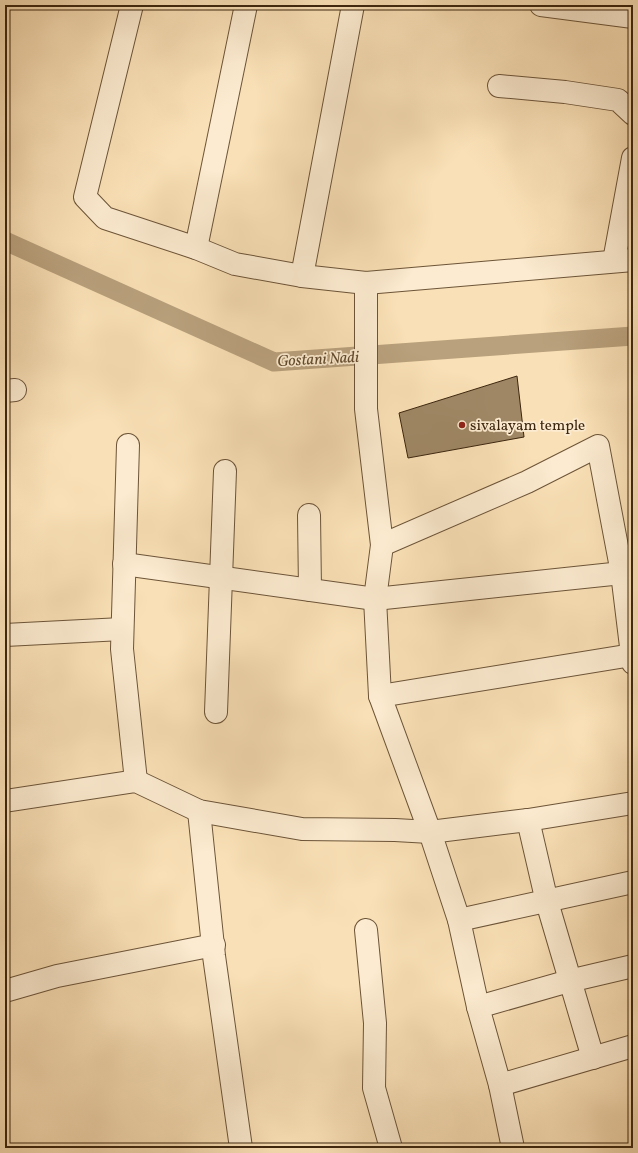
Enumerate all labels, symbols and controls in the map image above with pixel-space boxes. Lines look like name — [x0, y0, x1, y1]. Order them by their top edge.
water label: Gostani Nadi — [277, 347, 361, 373]
place label: sivalayam temple — [470, 416, 585, 437]
marker: sivalayam temple — [457, 420, 467, 430]

